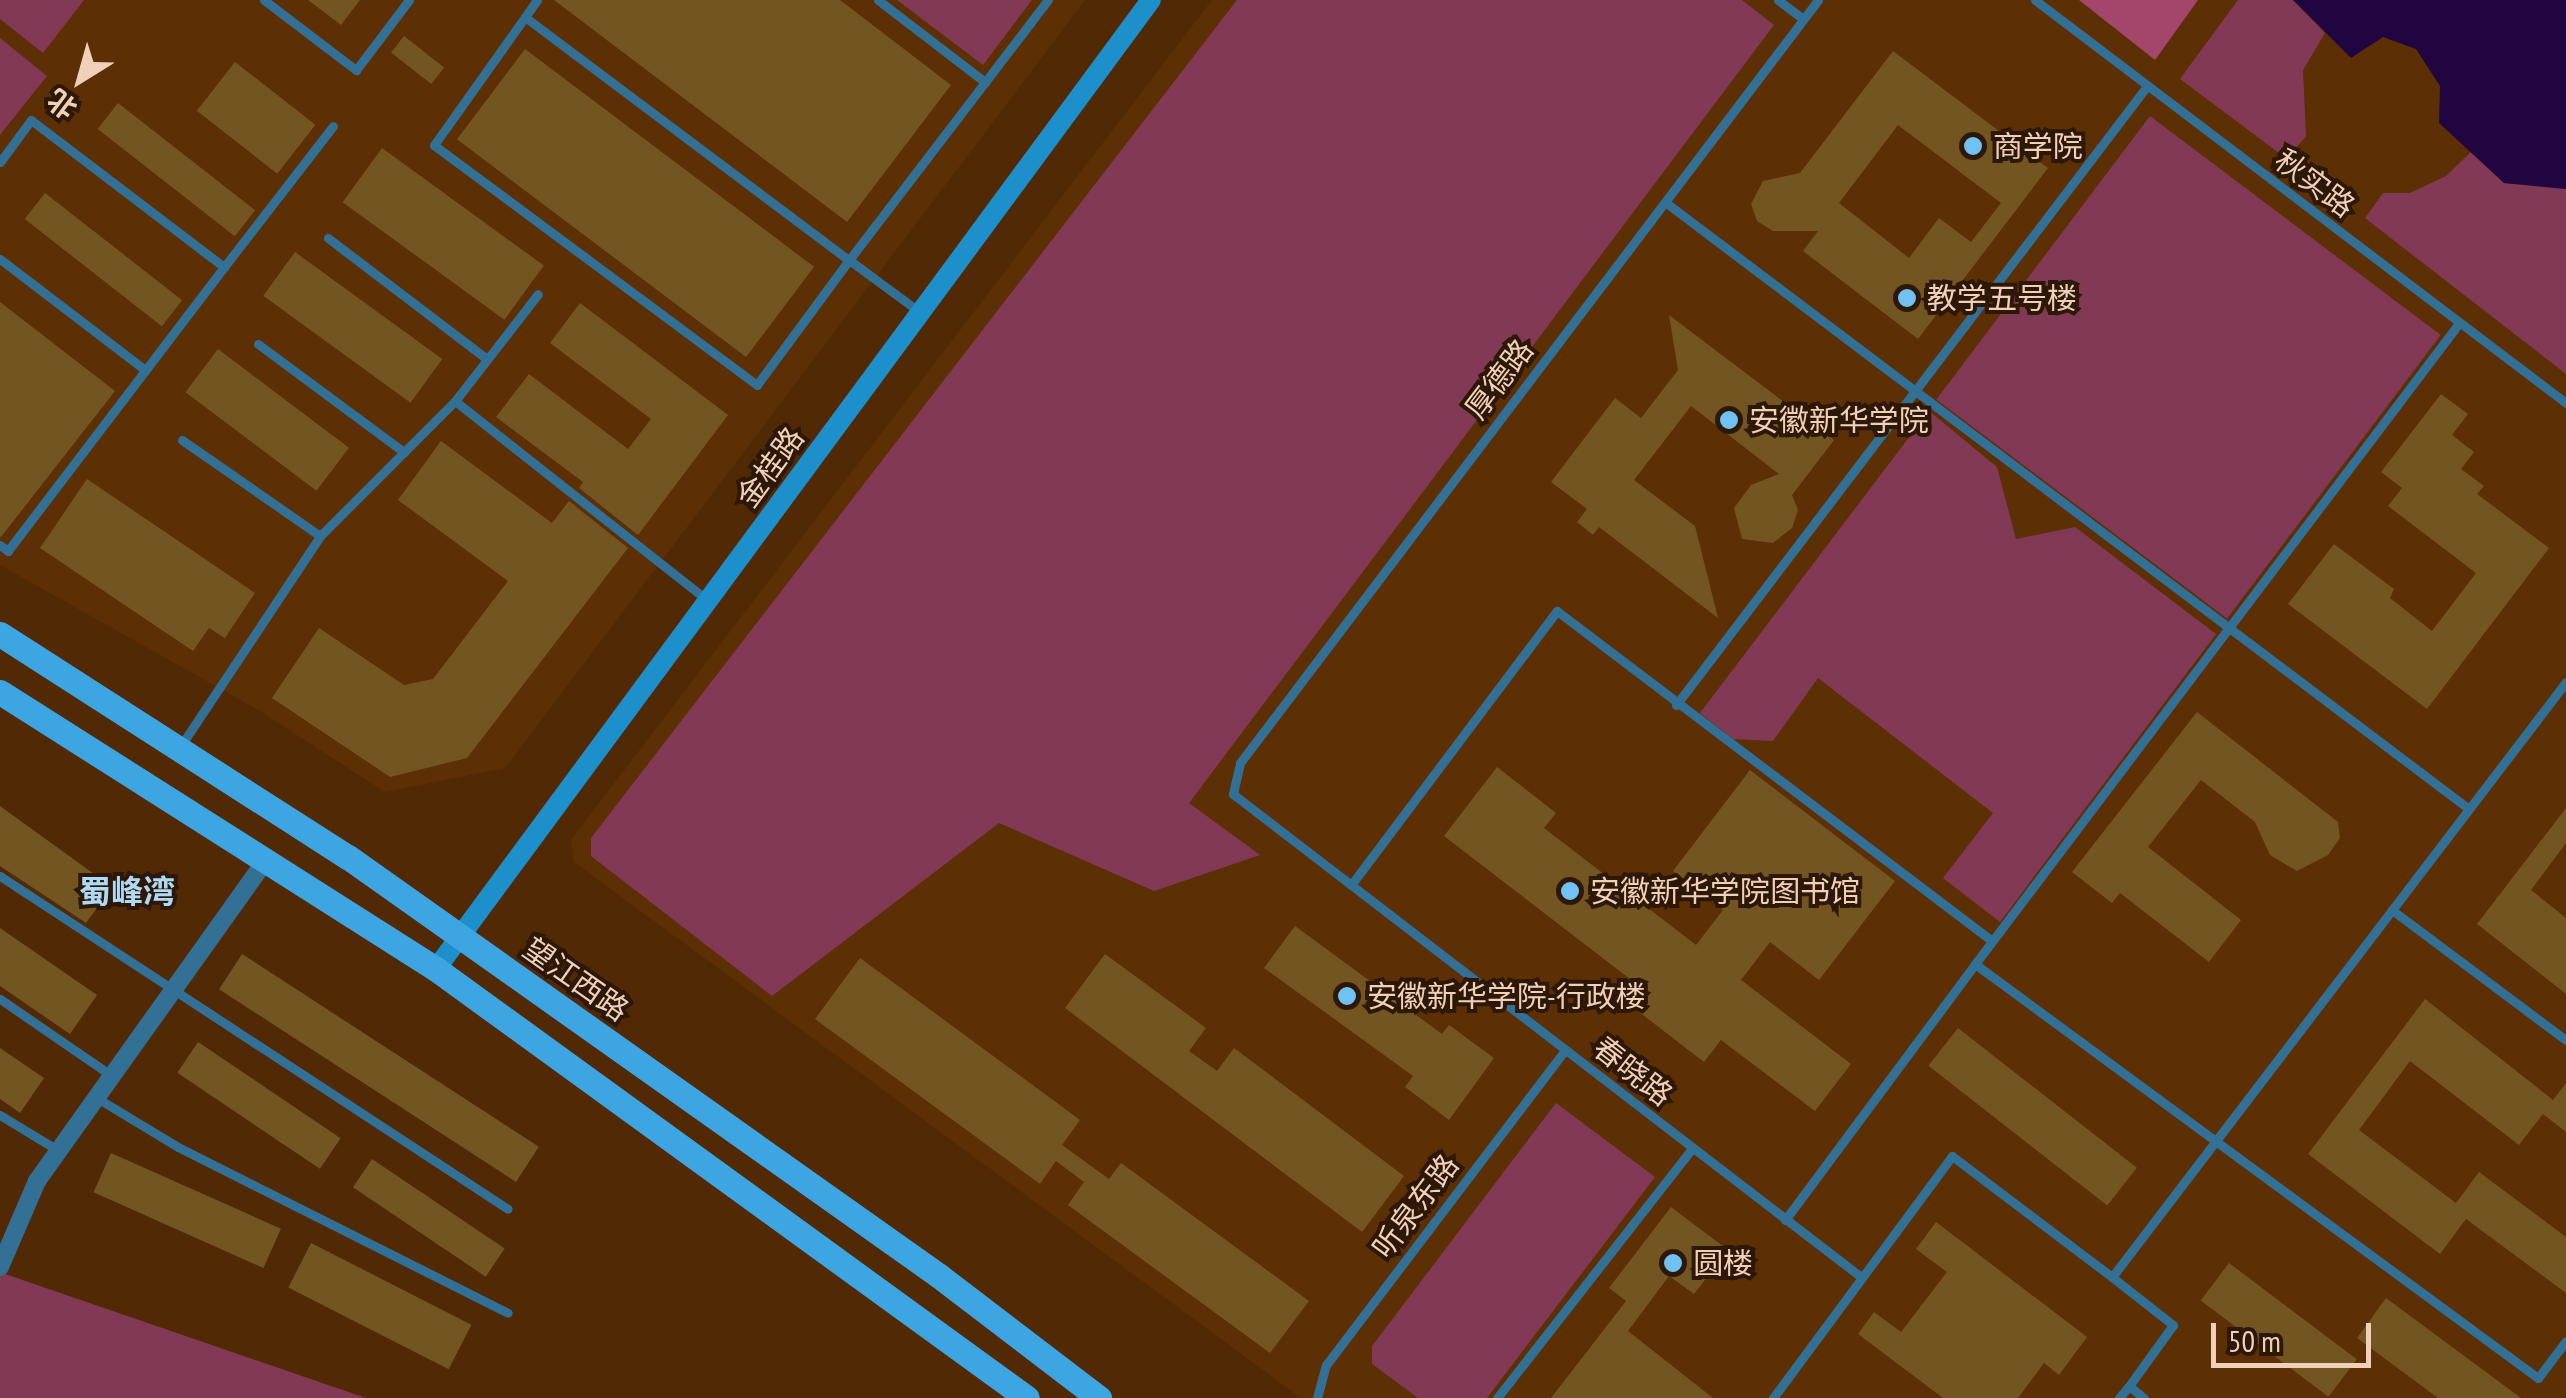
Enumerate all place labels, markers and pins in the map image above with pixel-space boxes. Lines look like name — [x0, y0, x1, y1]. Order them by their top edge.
place label: 商学院 — [1993, 128, 2083, 164]
marker: 商学院 — [1962, 135, 1984, 157]
place label: 教学五号楼 — [1927, 280, 2077, 316]
marker: 教学五号楼 — [1896, 287, 1918, 309]
place label: 安徽新华学院 — [1749, 402, 1929, 438]
marker: 安徽新华学院 — [1718, 409, 1740, 431]
place label: 安徽新华学院图书馆 — [1590, 873, 1860, 909]
marker: 安徽新华学院图书馆 — [1559, 880, 1581, 902]
place label: 安徽新华学院-行政楼 — [1367, 978, 1646, 1014]
marker: 安徽新华学院-行政楼 — [1336, 985, 1358, 1007]
place label: 圆楼 — [1693, 1245, 1753, 1281]
marker: 圆楼 — [1662, 1252, 1684, 1274]

